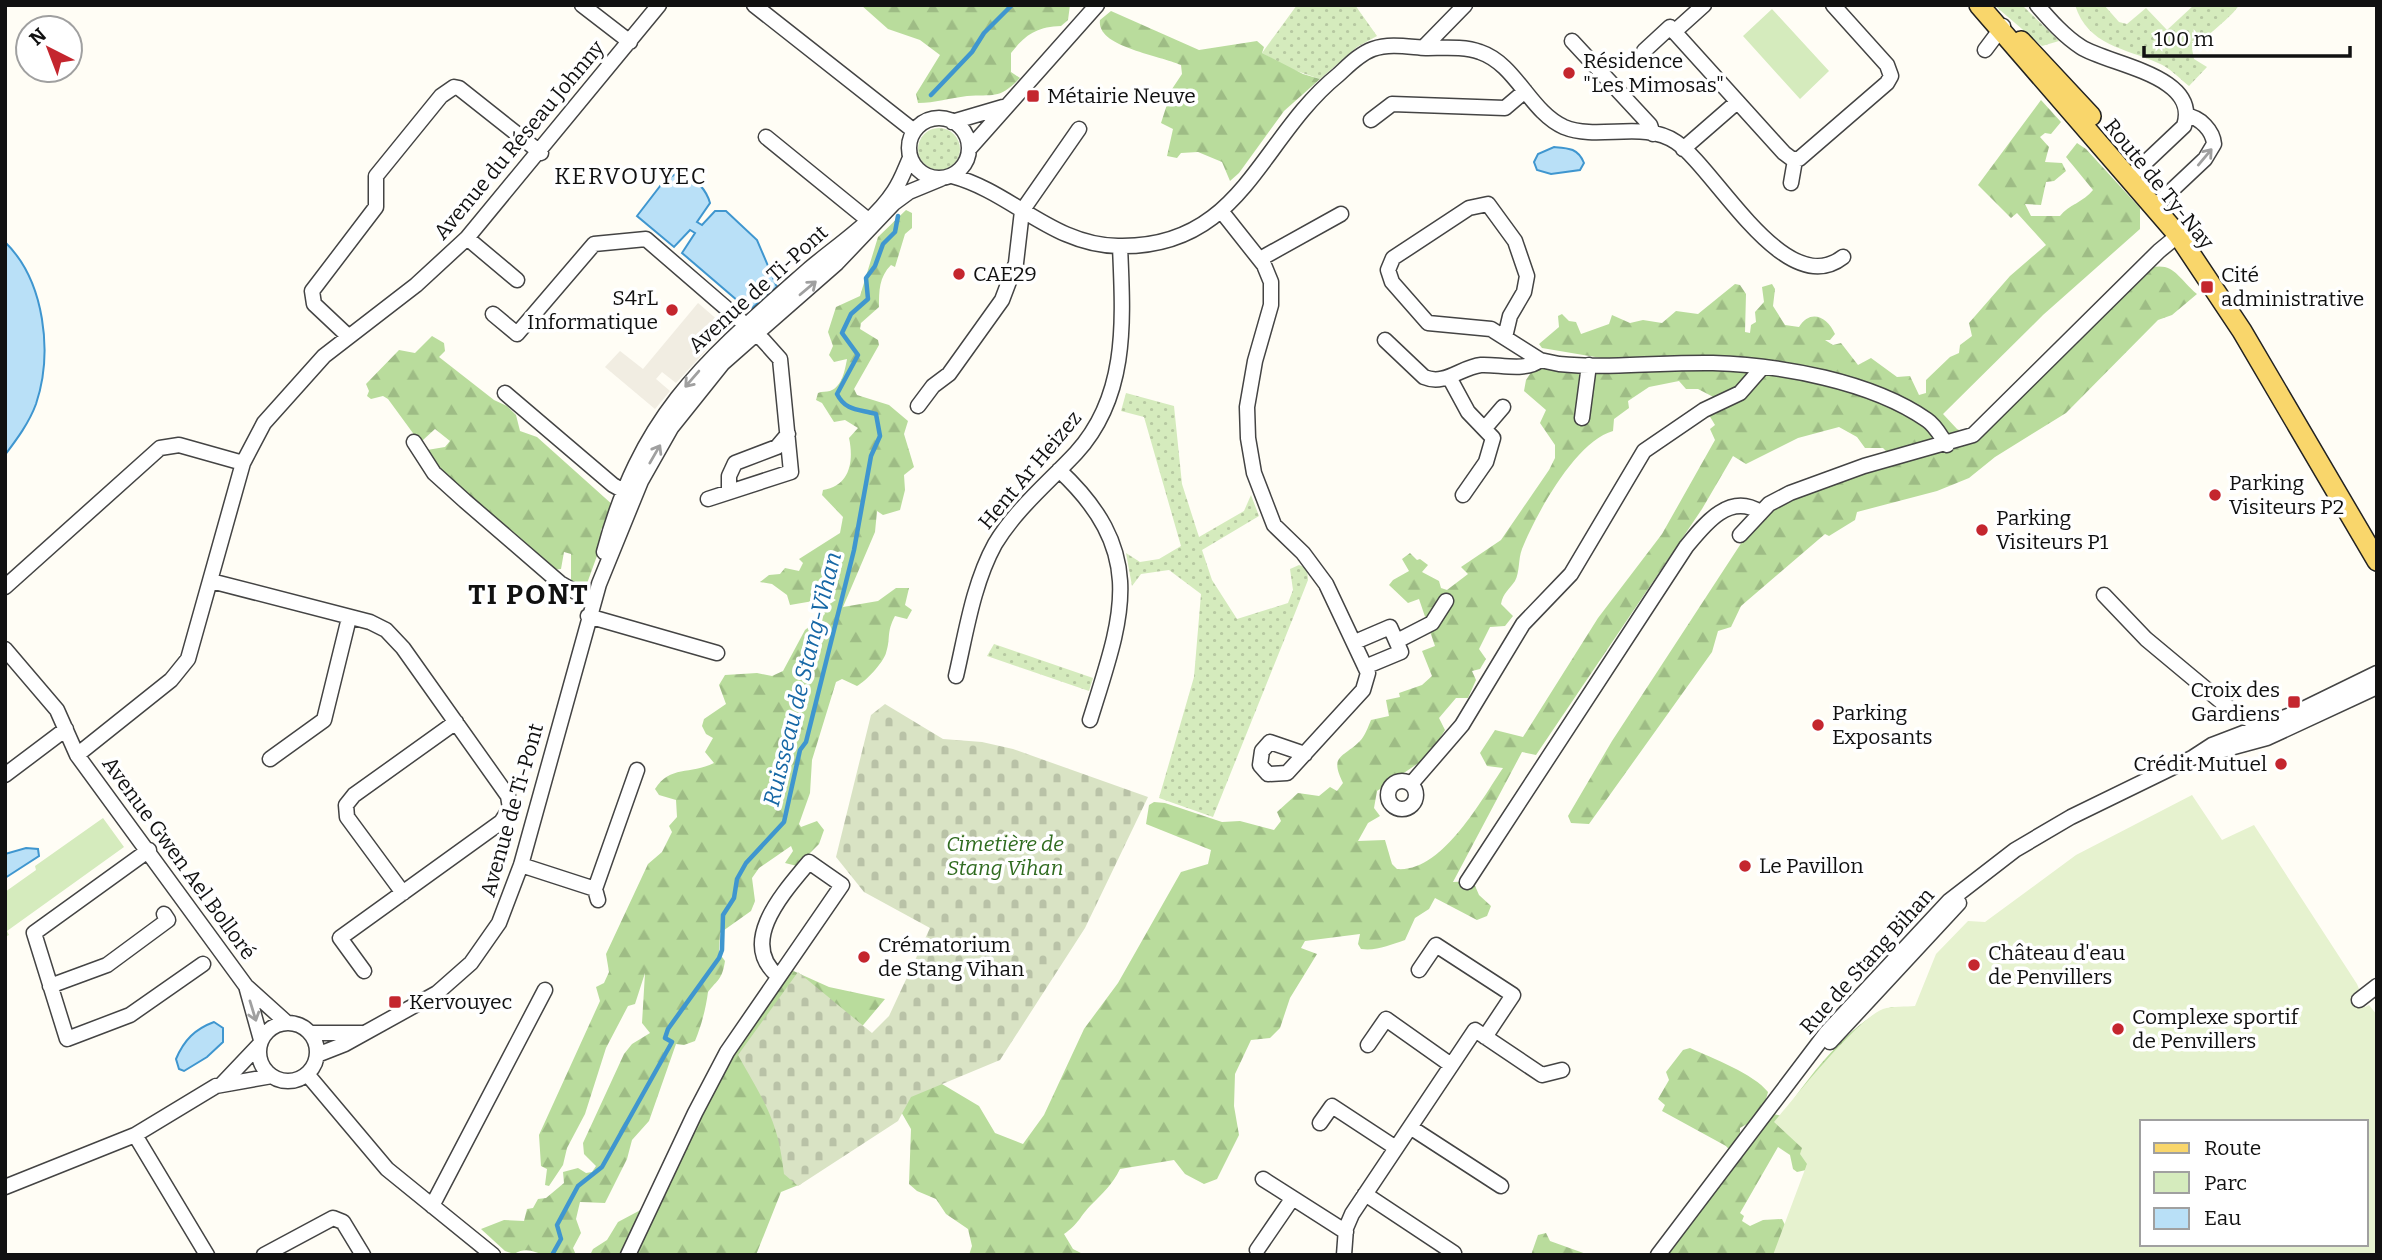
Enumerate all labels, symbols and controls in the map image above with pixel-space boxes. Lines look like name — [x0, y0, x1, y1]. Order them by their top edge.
north arrow — [14, 14, 84, 84]
scale bar — [2144, 14, 2350, 58]
text: N — [25, 23, 51, 50]
text: 100 m — [2154, 26, 2214, 52]
street label: Avenue du Réseau Johnny — [428, 35, 610, 245]
place label: Résidence "Les Mimosas" — [1583, 48, 1724, 98]
marker: Résidence "Les Mimosas" — [1561, 65, 1577, 81]
place label: Métairie Neuve — [1047, 83, 1196, 109]
marker: Métairie Neuve — [1025, 88, 1041, 104]
street label: Route de Ty-Nay — [2098, 113, 2220, 255]
one-way arrow — [2198, 148, 2213, 166]
district label: KERVOUYEC — [554, 162, 708, 190]
street label: Avenue de Ti-Pont — [683, 219, 833, 359]
place label: CAE29 — [973, 261, 1037, 287]
place label: Cité administrative — [2221, 262, 2364, 312]
marker: CAE29 — [951, 266, 967, 282]
marker: Cité administrative — [2199, 279, 2215, 295]
one-way arrow — [799, 280, 817, 296]
place label: S4rL Informatique — [527, 285, 658, 335]
marker: S4rL Informatique — [664, 302, 680, 318]
one-way arrow — [684, 369, 700, 387]
street label: Hent Ar Heizez — [973, 405, 1087, 535]
one-way arrow — [649, 444, 662, 465]
place label: Parking Visiteurs P2 — [2229, 470, 2344, 520]
marker: Parking Visiteurs P2 — [2207, 487, 2223, 503]
place label: Parking Visiteurs P1 — [1996, 505, 2109, 555]
marker: Parking Visiteurs P1 — [1974, 522, 1990, 538]
water label: Ruisseau de Stang-Vihan — [757, 549, 847, 809]
district label: TI PONT — [468, 578, 590, 611]
place label: Croix des Gardiens — [2191, 677, 2280, 727]
marker: Croix des Gardiens — [2286, 694, 2302, 710]
place label: Parking Exposants — [1832, 700, 1933, 750]
marker: Parking Exposants — [1810, 717, 1826, 733]
street label: Avenue de Ti-Pont — [475, 720, 549, 900]
place label: Crédit Mutuel — [2133, 751, 2267, 777]
street label: Avenue Gwen Ael Bolloré — [97, 752, 261, 964]
marker: Crédit Mutuel — [2273, 756, 2289, 772]
park label: Cimetière de Stang Vihan — [946, 831, 1064, 881]
place label: Le Pavillon — [1759, 853, 1864, 879]
marker: Le Pavillon — [1737, 858, 1753, 874]
street label: Rue de Stang Bihan — [1794, 882, 1940, 1040]
place label: Crématorium de Stang Vihan — [878, 932, 1024, 982]
place label: Château d'eau de Penvillers — [1988, 940, 2125, 990]
marker: Crématorium de Stang Vihan — [856, 949, 872, 965]
marker: Château d'eau de Penvillers — [1966, 957, 1982, 973]
place label: Kervouyec — [409, 989, 512, 1015]
marker: Kervouyec — [387, 994, 403, 1010]
one-way arrow — [248, 1000, 261, 1022]
place label: Complexe sportif de Penvillers — [2132, 1004, 2300, 1054]
marker: Complexe sportif de Penvillers — [2110, 1021, 2126, 1037]
legend — [2140, 1120, 2368, 1246]
text: Route — [2204, 1135, 2261, 1161]
text: Parc — [2204, 1170, 2247, 1196]
text: Eau — [2204, 1205, 2241, 1231]

